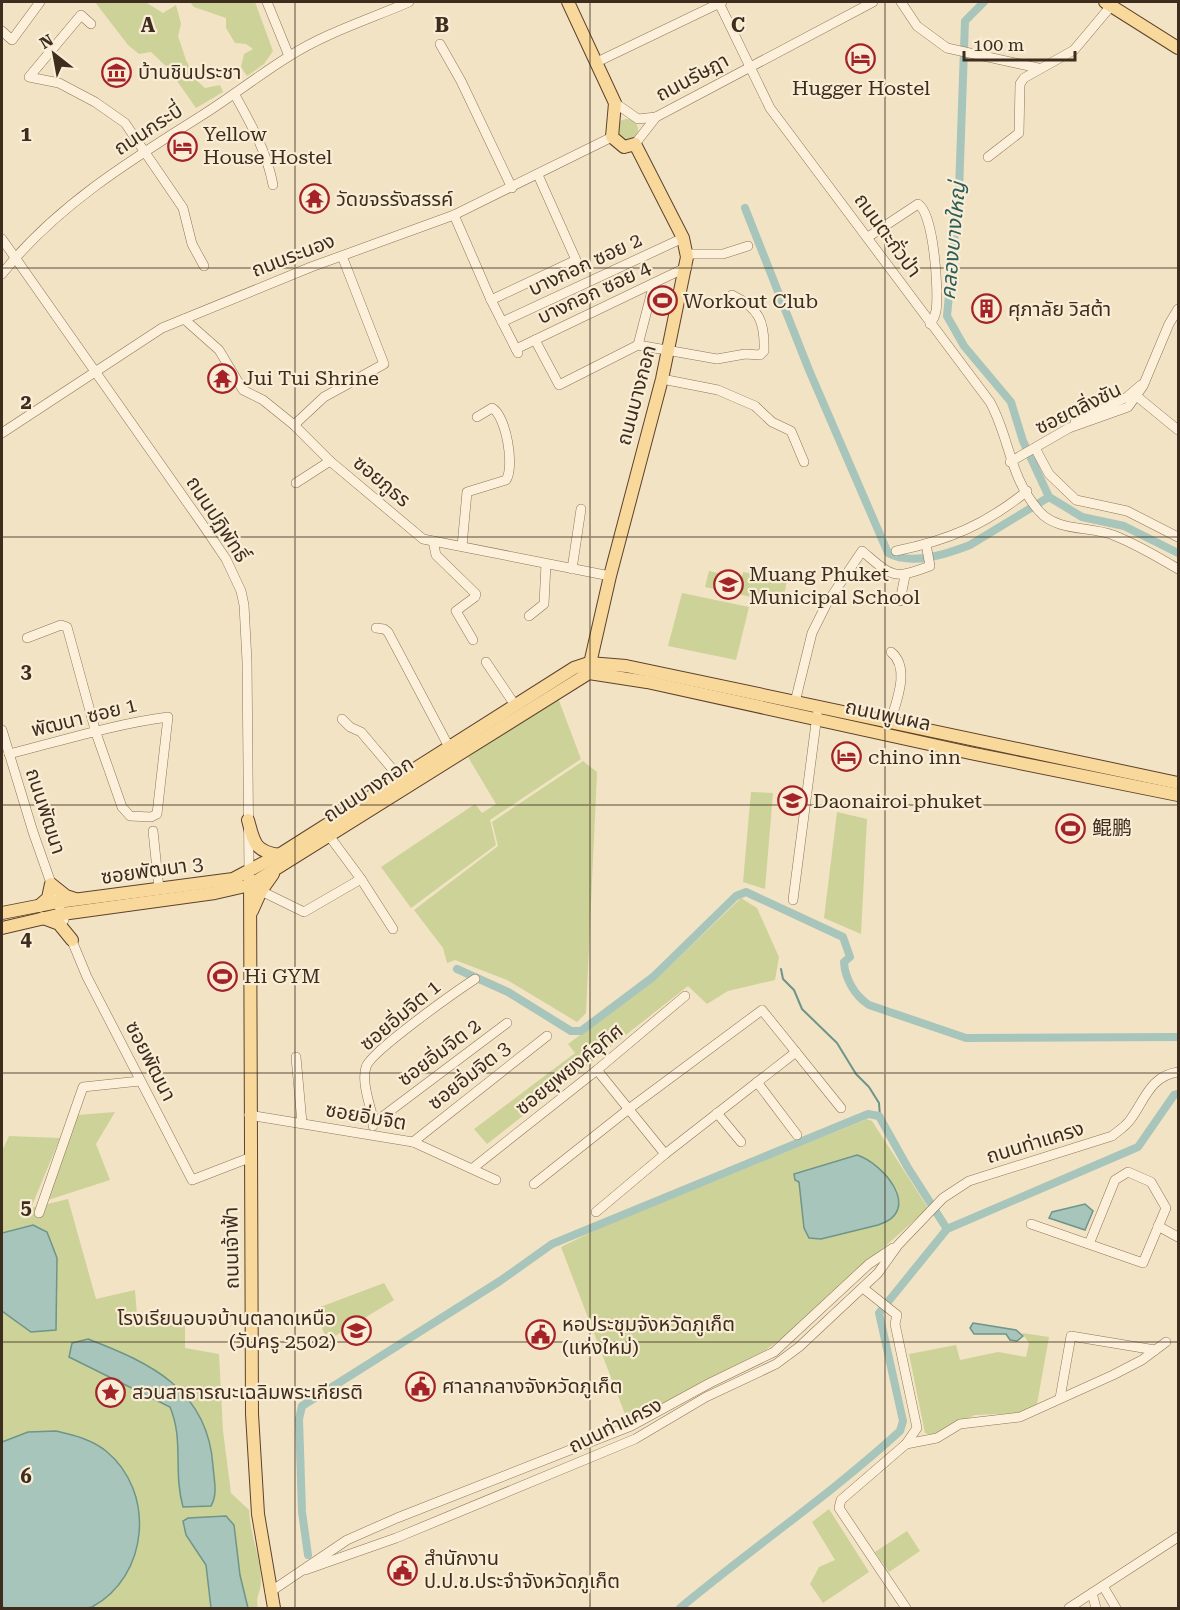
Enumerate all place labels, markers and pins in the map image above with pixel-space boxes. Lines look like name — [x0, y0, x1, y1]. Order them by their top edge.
hotel icon: Hugger Hostel — [845, 42, 877, 74]
museum icon: บ้านชินประชา — [101, 56, 133, 88]
place label: บ้านชินประชา — [138, 60, 241, 84]
place label: Hugger Hostel — [792, 76, 930, 100]
place label: Yellow House Hostel — [203, 122, 332, 169]
hotel icon: Yellow House Hostel — [166, 130, 198, 162]
temple icon: วัดขจรรังสรรค์ — [299, 183, 331, 215]
place label: วัดขจรรังสรรค์ — [336, 187, 453, 211]
sports icon: Workout Club — [646, 285, 678, 317]
place label: Workout Club — [683, 289, 818, 313]
building icon: ศุภาลัย วิสต้า — [971, 293, 1003, 325]
place label: ศุภาลัย วิสต้า — [1008, 297, 1111, 321]
temple icon: Jui Tui Shrine — [206, 362, 238, 394]
place label: Jui Tui Shrine — [243, 366, 379, 390]
place label: Muang Phuket Municipal School — [749, 562, 920, 609]
school or university icon: Muang Phuket Municipal School — [712, 569, 744, 601]
hotel icon: chino inn — [831, 741, 863, 773]
place label: chino inn — [868, 745, 961, 769]
school or university icon: Daonairoi phuket — [776, 785, 808, 817]
place label: Daonairoi phuket — [813, 789, 983, 813]
sports icon: 鲲鹏 — [1055, 812, 1087, 844]
place label: 鲲鹏 — [1092, 816, 1132, 840]
sports icon: Hi GYM — [207, 960, 239, 992]
place label: Hi GYM — [244, 964, 320, 988]
place label: โรงเรียนอบจบ้านตลาดเหนือ (วันครู 2502) — [117, 1306, 336, 1354]
place label: หอประชุมจังหวัดภูเก็ต (แห่งใหม่) — [562, 1312, 735, 1359]
school or university icon: โรงเรียนอบจบ้านตลาดเหนือ (วันครู 2502) — [341, 1314, 373, 1346]
public building icon: หอประชุมจังหวัดภูเก็ต (แห่งใหม่) — [525, 1319, 557, 1351]
public building icon: ศาลากลางจังหวัดภูเก็ต — [405, 1370, 437, 1402]
place label: ศาลากลางจังหวัดภูเก็ต — [442, 1374, 622, 1399]
place icon: สวนสาธารณะเฉลิมพระเกียรติ — [95, 1376, 127, 1408]
place label: สวนสาธารณะเฉลิมพระเกียรติ — [132, 1380, 363, 1404]
place label: สำนักงาน ป.ป.ช.ประจำจังหวัดภูเก็ต — [424, 1546, 620, 1594]
public building icon: สำนักงาน ป.ป.ช.ประจำจังหวัดภูเก็ต — [387, 1554, 419, 1586]

